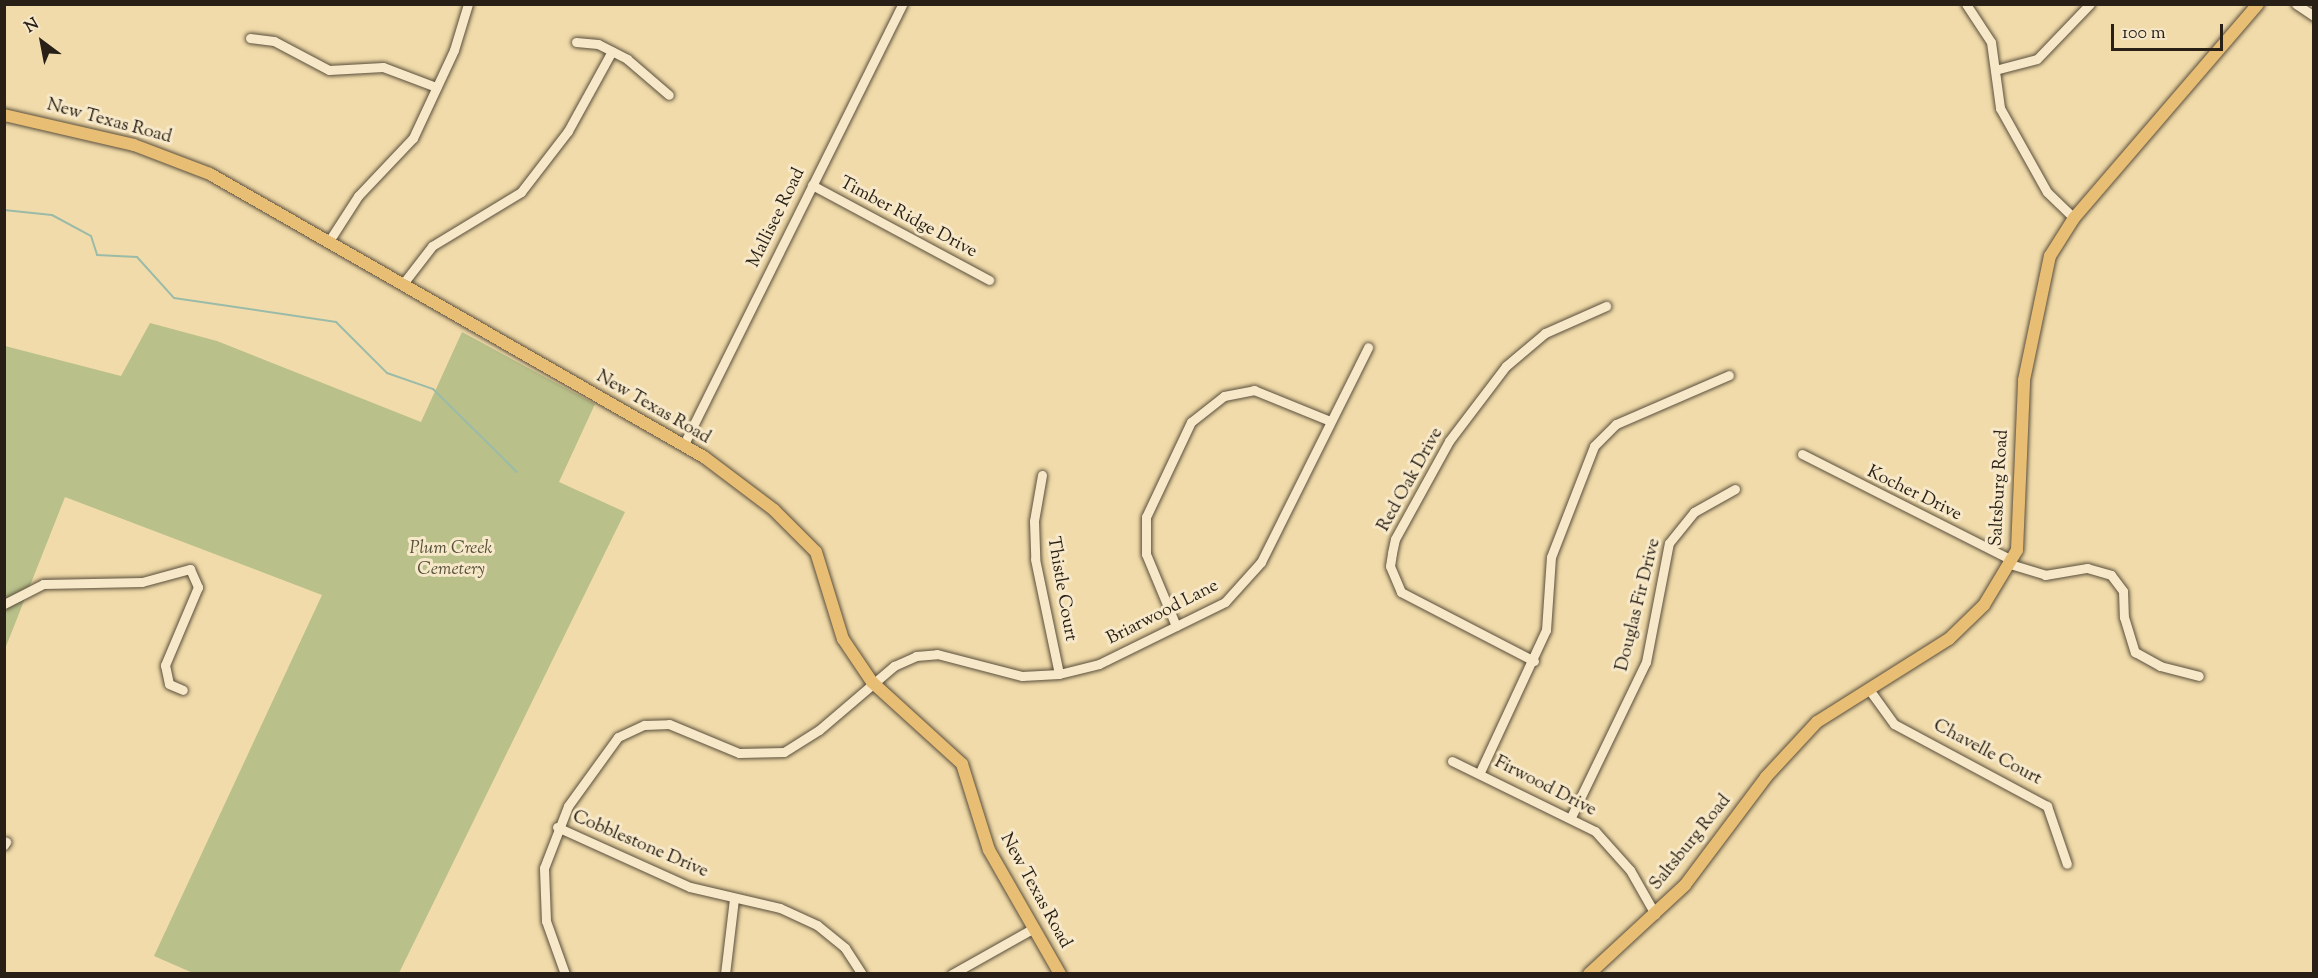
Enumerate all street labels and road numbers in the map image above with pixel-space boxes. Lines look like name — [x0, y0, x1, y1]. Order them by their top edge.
street label: New Texas Road — [44, 95, 174, 149]
street label: Mallisee Road — [744, 165, 810, 271]
street label: Timber Ridge Drive — [836, 173, 980, 263]
street label: New Texas Road — [592, 367, 714, 449]
street label: Red Oak Drive — [1374, 424, 1448, 536]
street label: Saltsburg Road — [1986, 429, 2014, 547]
street label: Kocher Drive — [1863, 462, 1965, 526]
street label: Thistle Court — [1041, 535, 1081, 643]
street label: Douglas Fir Drive — [1612, 536, 1666, 674]
street label: Briarwood Lane — [1103, 576, 1223, 650]
street label: Chavelle Court — [1929, 715, 2045, 791]
street label: Firwood Drive — [1490, 752, 1600, 822]
street label: Saltsburg Road — [1646, 791, 1736, 895]
street label: Cobblestone Drive — [569, 807, 711, 883]
street label: New Texas Road — [994, 830, 1076, 952]

